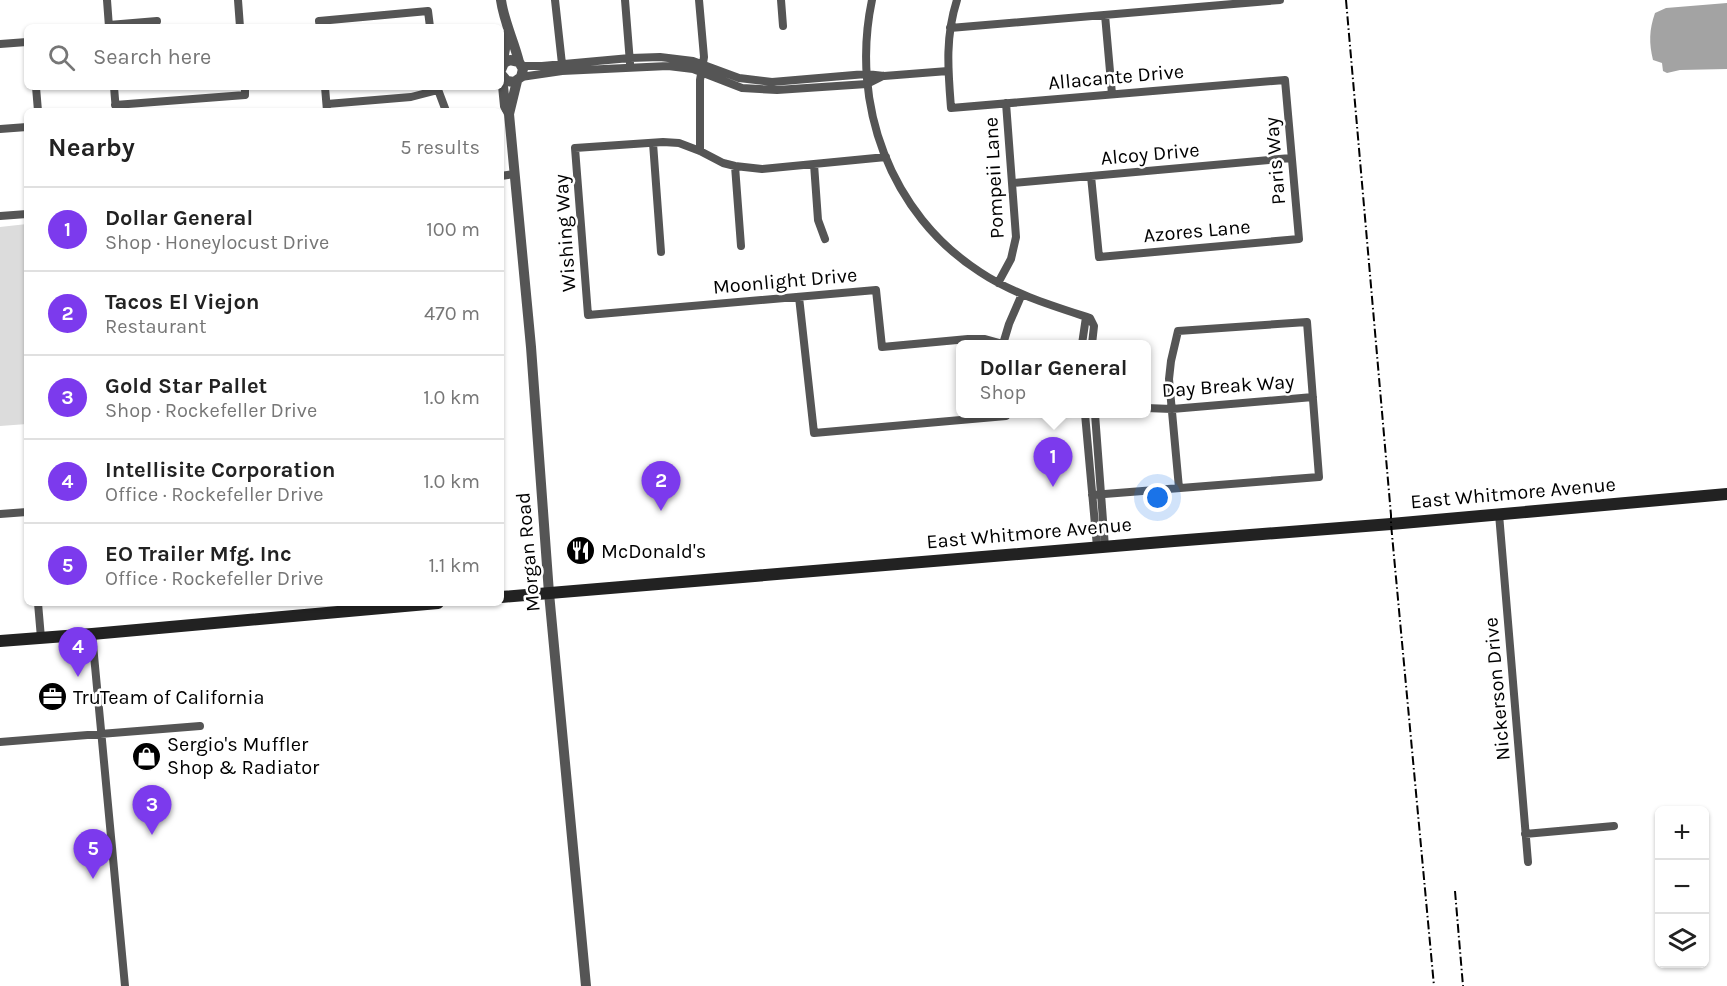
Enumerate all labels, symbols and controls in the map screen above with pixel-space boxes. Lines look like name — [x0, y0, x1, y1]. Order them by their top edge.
search box — [24, 24, 504, 90]
icon: search — [45, 41, 78, 74]
text: Search here — [93, 44, 211, 70]
street label: Allacante Drive — [1047, 60, 1185, 94]
street label: Pompeii Lane — [979, 116, 1009, 240]
street label: Paris Way — [1260, 116, 1290, 206]
text: Nearby — [48, 132, 135, 163]
text: 5 results — [400, 136, 480, 159]
street label: Alcoy Drive — [1100, 138, 1200, 170]
street label: Wishing Way — [549, 173, 581, 293]
text: Dollar General — [105, 205, 253, 231]
street label: Azores Lane — [1143, 215, 1251, 247]
text: 1 — [64, 218, 71, 241]
text: 100 m — [426, 218, 480, 241]
text: Shop · Honeylocust Drive — [105, 231, 329, 254]
street label: Moonlight Drive — [712, 263, 858, 299]
text: Tacos El Viejon — [105, 289, 260, 315]
text: 2 — [61, 302, 74, 325]
text: 470 m — [424, 302, 480, 325]
text: Restaurant — [105, 315, 207, 338]
popup — [956, 340, 1151, 418]
text: Dollar General — [979, 355, 1128, 381]
street label: Day Break Way — [1161, 370, 1295, 402]
text: Gold Star Pallet — [105, 373, 267, 399]
text: Shop — [979, 381, 1026, 404]
text: 3 — [61, 386, 74, 409]
text: 1.0 km — [423, 386, 480, 409]
text: Shop · Rockefeller Drive — [105, 399, 317, 422]
pin: 1 — [1034, 438, 1072, 487]
text: Intellisite Corporation — [105, 457, 336, 483]
pin: 2 — [642, 462, 680, 511]
text: 4 — [62, 470, 73, 493]
text: 1.0 km — [423, 470, 480, 493]
street label: East Whitmore Avenue — [1409, 473, 1617, 513]
text: Office · Rockefeller Drive — [105, 483, 324, 506]
your location — [1143, 483, 1172, 512]
street label: Morgan Road — [511, 491, 545, 613]
street label: East Whitmore Avenue — [925, 513, 1133, 553]
restaurant icon: McDonald's — [564, 535, 596, 567]
place label: McDonald's — [601, 540, 706, 563]
text: EO Trailer Mfg. Inc — [105, 541, 292, 567]
text: 5 — [62, 554, 73, 577]
text: 1.1 km — [428, 554, 480, 577]
text: Office · Rockefeller Drive — [105, 567, 324, 590]
street label: Nickerson Drive — [1479, 616, 1515, 762]
pin: 4 — [58, 628, 98, 677]
office icon: TruTeam of California — [36, 681, 68, 713]
place label: TruTeam of California — [73, 686, 264, 709]
place label: Sergio's Muffler Shop & Radiator — [167, 733, 320, 779]
shop icon: Sergio's Muffler Shop & Radiator — [130, 740, 162, 772]
pin: 3 — [132, 786, 172, 835]
map controls — [1655, 806, 1709, 968]
button: + — [1655, 806, 1709, 860]
pin: 5 — [74, 830, 112, 879]
button: − — [1655, 860, 1709, 914]
button: layers — [1655, 914, 1709, 968]

